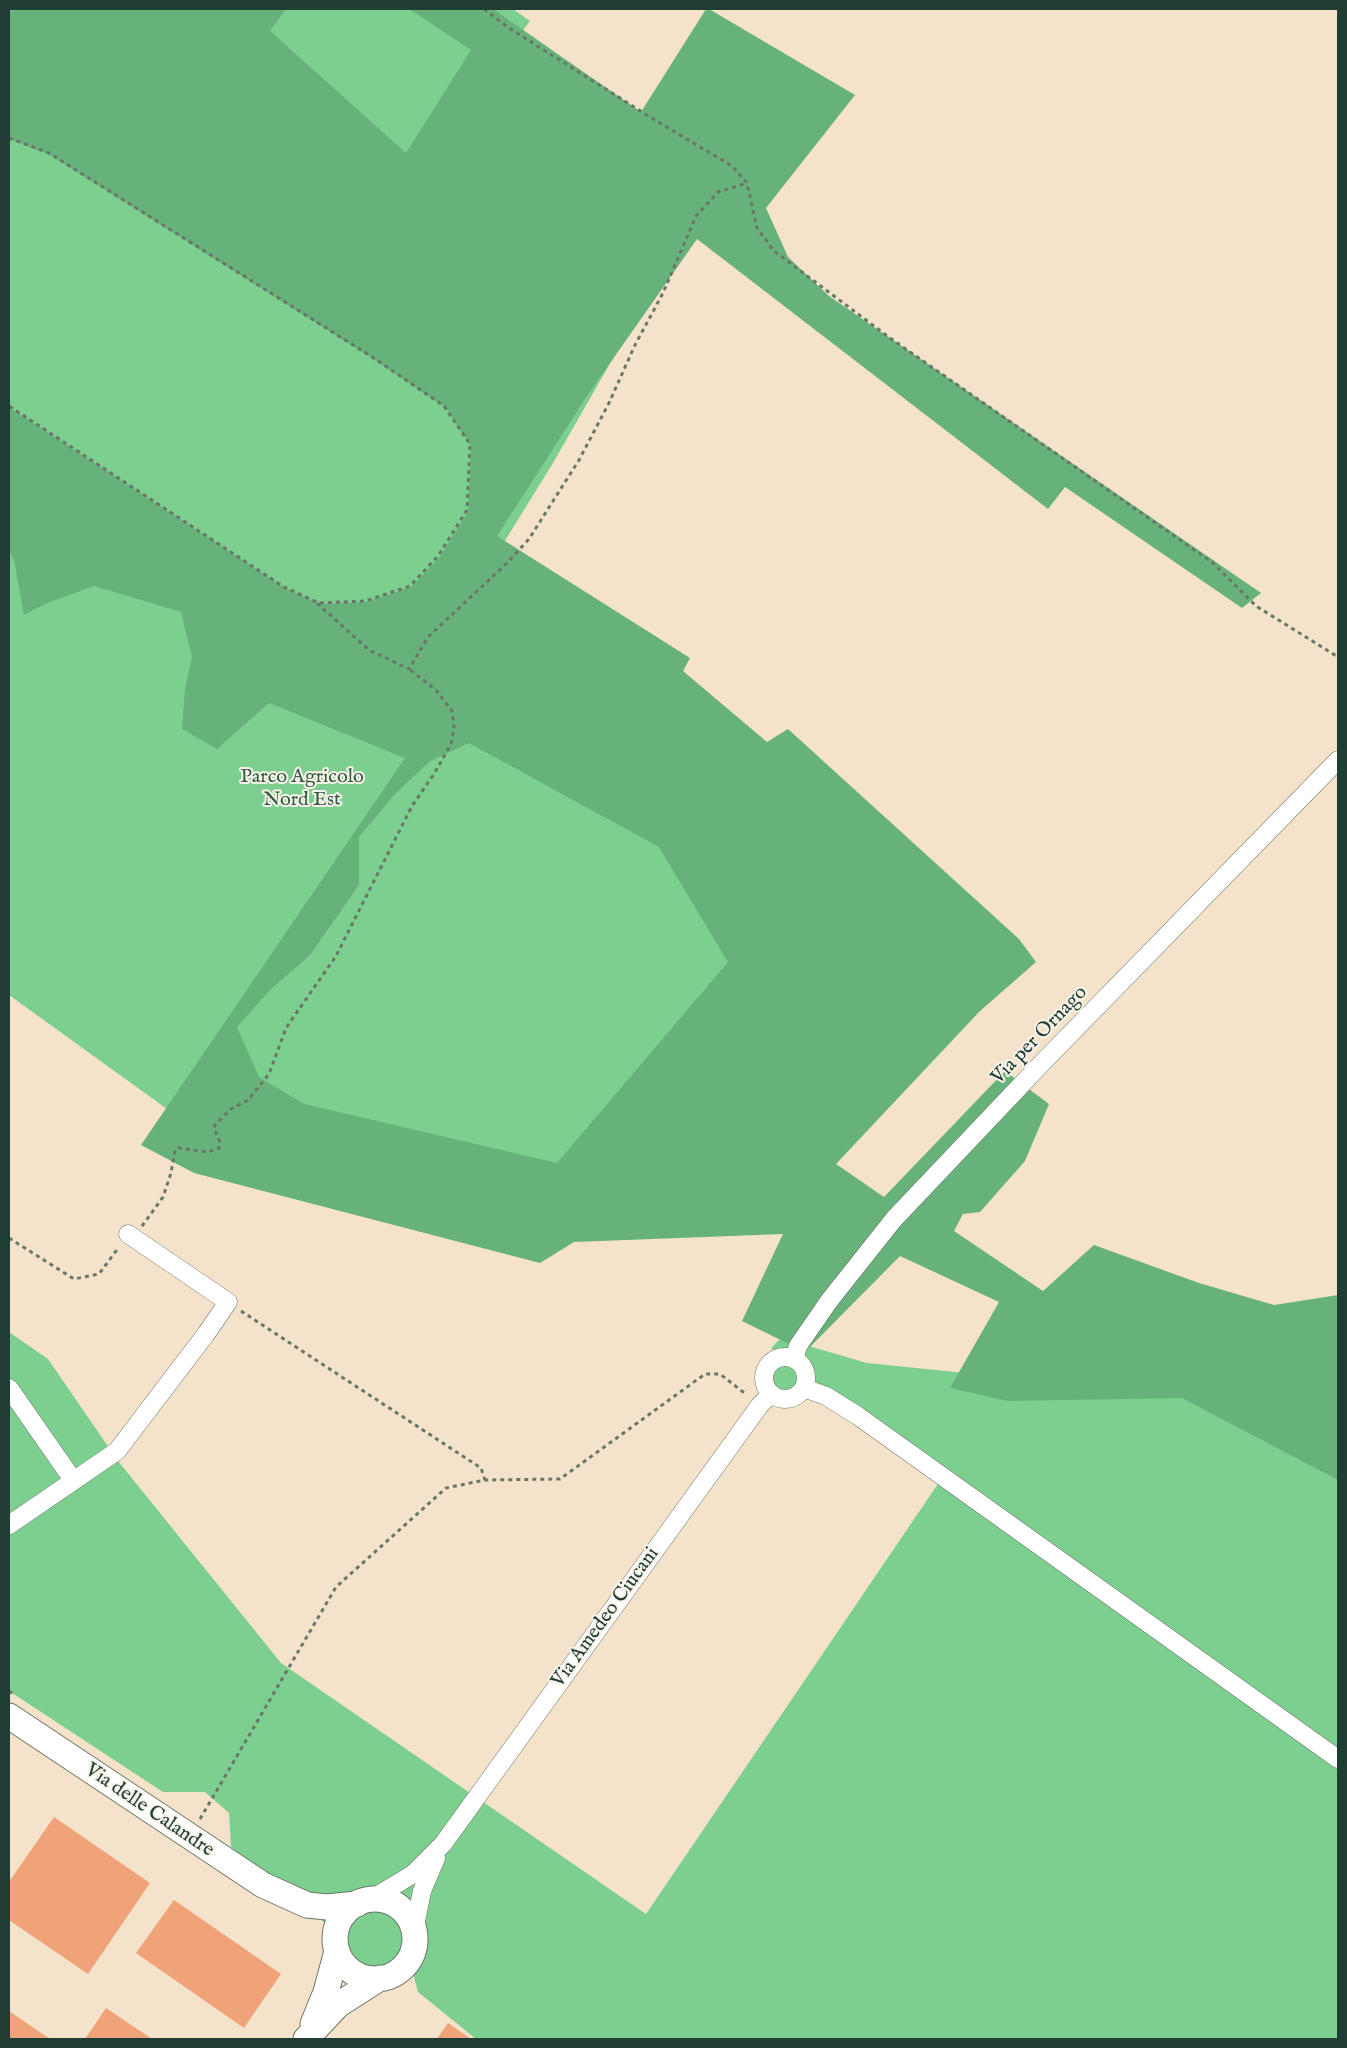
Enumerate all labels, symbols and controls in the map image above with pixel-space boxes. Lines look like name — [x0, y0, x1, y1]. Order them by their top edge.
park label: Parco Agricolo Nord Est — [240, 766, 364, 813]
street label: Via per Ornago — [987, 982, 1093, 1090]
street label: Via Amedeo Ciucani — [547, 1543, 665, 1693]
street label: Via delle Calandre — [80, 1759, 218, 1863]

